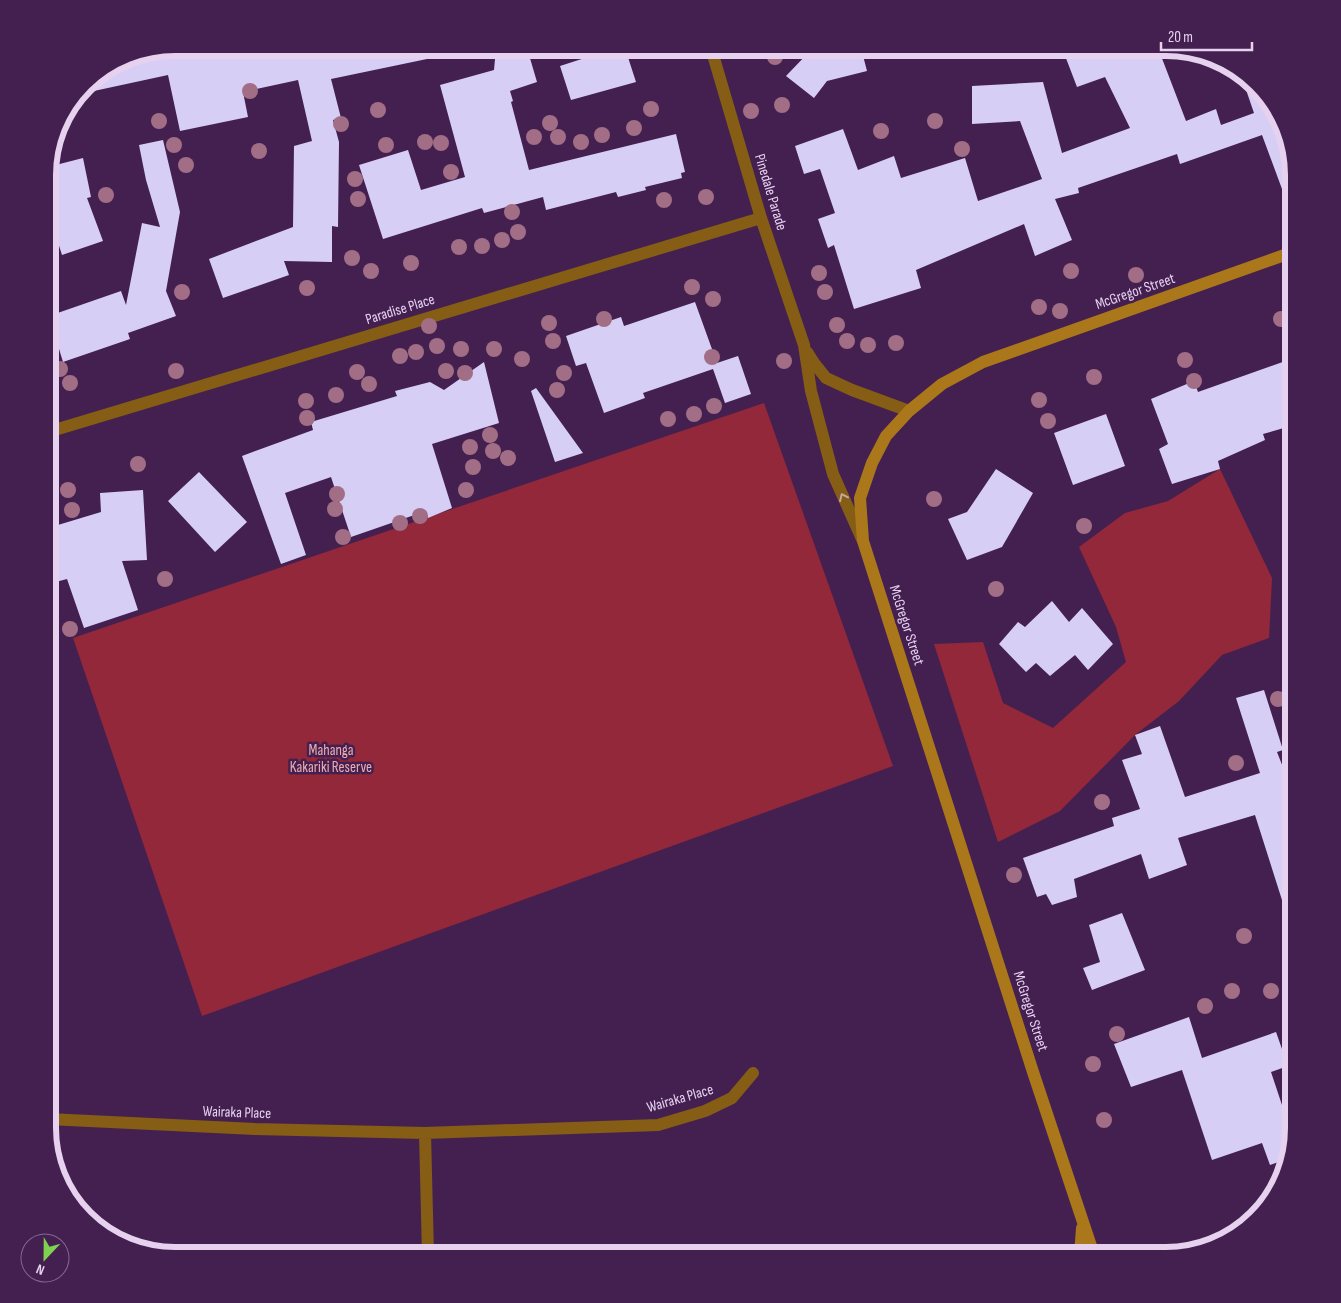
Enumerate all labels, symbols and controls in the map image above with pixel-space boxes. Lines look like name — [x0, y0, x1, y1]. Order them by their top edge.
scale bar — [1161, 20, 1252, 52]
text: 20 m — [1168, 28, 1193, 47]
street label: Pinedale Parade — [750, 152, 791, 233]
street label: McGregor Street — [1093, 269, 1178, 314]
street label: Paradise Place — [363, 290, 437, 329]
one-way arrow — [839, 493, 849, 502]
street label: McGregor Street — [885, 583, 929, 668]
park label: Mahanga Kakariki Reserve — [290, 741, 372, 777]
street label: McGregor Street — [1009, 969, 1053, 1054]
street label: Wairaka Place — [645, 1080, 716, 1117]
street label: Wairaka Place — [202, 1102, 272, 1123]
north arrow — [20, 1233, 70, 1283]
text: N — [34, 1260, 47, 1279]

